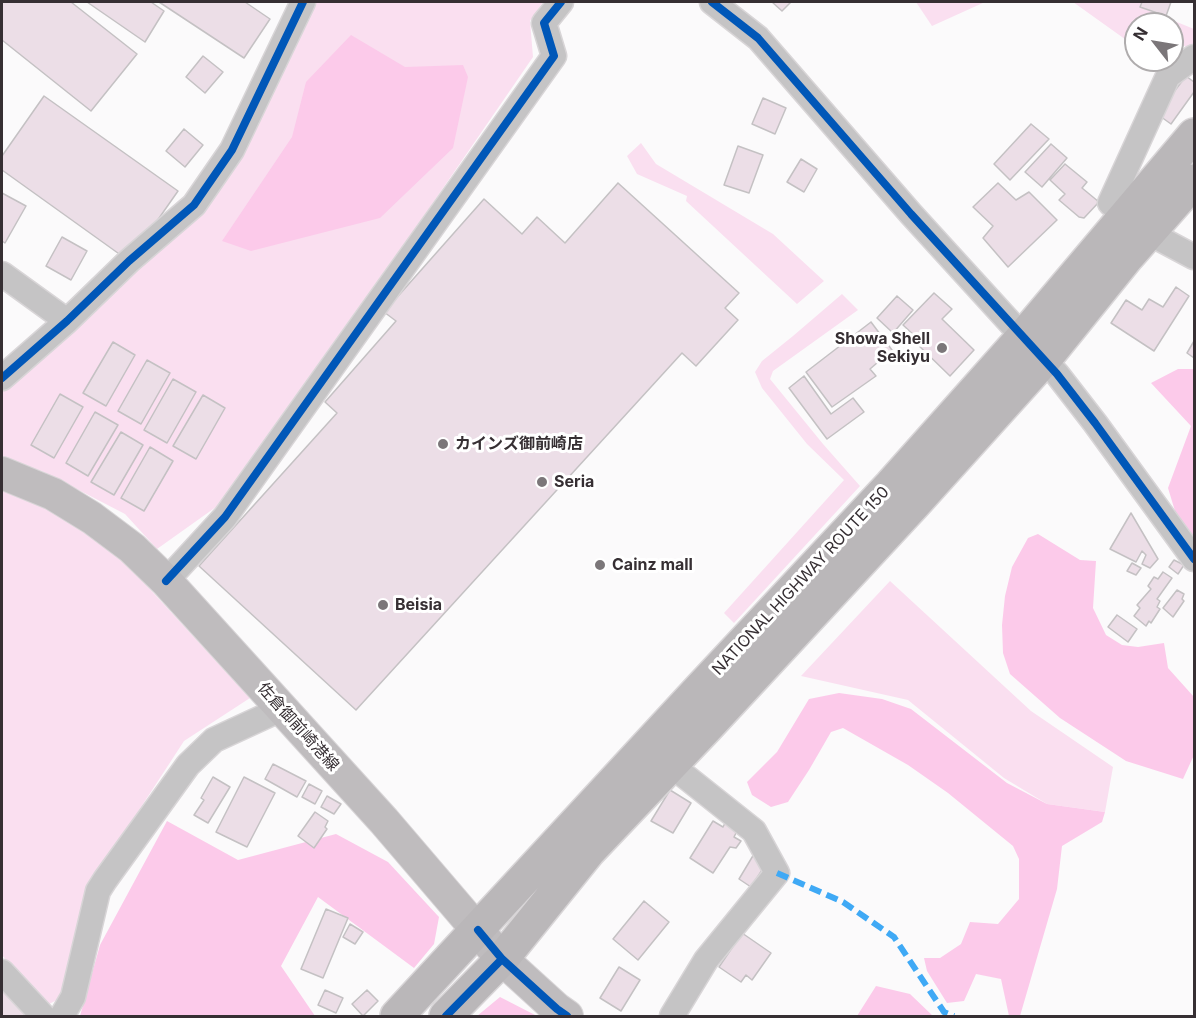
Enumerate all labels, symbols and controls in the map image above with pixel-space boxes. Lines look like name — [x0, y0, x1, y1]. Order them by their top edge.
north arrow — [1124, 12, 1184, 72]
text: N — [1129, 23, 1152, 44]
place label: Showa Shell Sekiyu — [835, 329, 930, 367]
marker: Showa Shell Sekiyu — [935, 341, 949, 355]
place label: カインズ御前崎店 — [455, 434, 583, 454]
marker: カインズ御前崎店 — [436, 437, 450, 451]
place label: Seria — [554, 472, 594, 492]
marker: Seria — [535, 475, 549, 489]
street label: NATIONAL HIGHWAY ROUTE 150 — [709, 483, 893, 679]
place label: Cainz mall — [612, 555, 693, 575]
marker: Cainz mall — [593, 558, 607, 572]
place label: Beisia — [395, 595, 442, 615]
marker: Beisia — [376, 598, 390, 612]
street label: 佐倉御前崎港線 — [253, 679, 343, 775]

